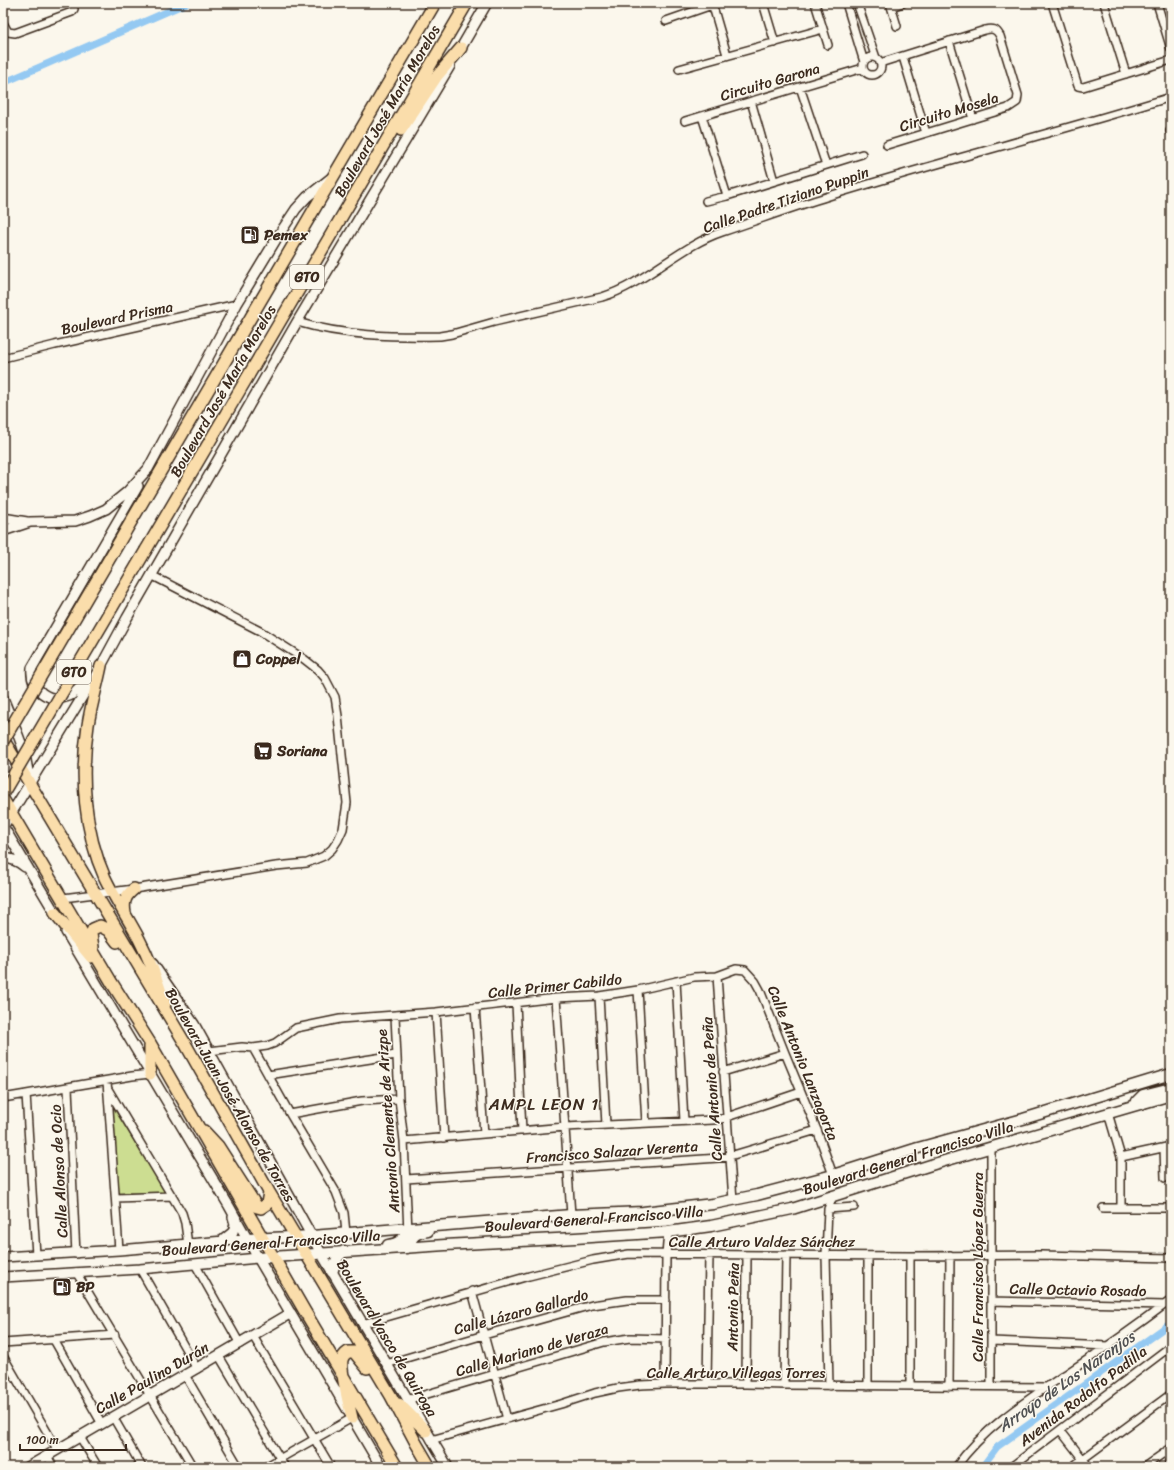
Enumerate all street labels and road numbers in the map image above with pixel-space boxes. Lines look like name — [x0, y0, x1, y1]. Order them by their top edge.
street label: Boulevard José María Morelos — [327, 19, 448, 202]
street label: Circuito Garona — [717, 55, 824, 109]
street label: Circuito Mosela — [896, 84, 1002, 139]
street label: Calle Padre Tiziano Puppin — [699, 159, 873, 241]
road number: GTO — [290, 265, 324, 289]
street label: Boulevard Prisma — [59, 293, 176, 343]
street label: Boulevard José María Morelos — [163, 299, 284, 482]
road number: GTO — [57, 660, 91, 684]
street label: Calle Primer Cabildo — [487, 966, 623, 1006]
street label: Calle Antonio Lanzagorta — [760, 981, 846, 1145]
street label: Boulevard Juan José Alonso de Torres — [158, 983, 302, 1207]
street label: Calle Antonio de Peña — [694, 1016, 730, 1162]
street label: Antonio Clemente de Arizpe — [369, 1028, 407, 1215]
street label: Calle Alonso de Ocio — [43, 1103, 75, 1238]
street label: Boulevard General Francisco Villa — [799, 1113, 1017, 1202]
street label: Francisco Salazar Verenta — [525, 1133, 699, 1171]
street label: Calle Francisco López Guerra — [965, 1172, 991, 1362]
street label: Boulevard General Francisco Villa — [484, 1198, 705, 1240]
street label: Boulevard General Francisco Villa — [161, 1222, 382, 1264]
street label: Calle Arturo Valdez Sánchez — [669, 1229, 856, 1255]
street label: Boulevard Vasco de Quiroga — [329, 1254, 445, 1422]
street label: Antonio Peña — [719, 1262, 747, 1352]
street label: Calle Octavio Rosado — [1009, 1276, 1147, 1304]
street label: Calle Lázaro Gallardo — [451, 1281, 592, 1342]
street label: Calle Mariano de Veraza — [453, 1316, 612, 1384]
street label: Calle Paulino Durán — [90, 1335, 214, 1421]
street label: Avenida Rodolfo Padilla — [1012, 1339, 1153, 1454]
street label: Calle Arturo Villegas Torres — [647, 1360, 826, 1386]

